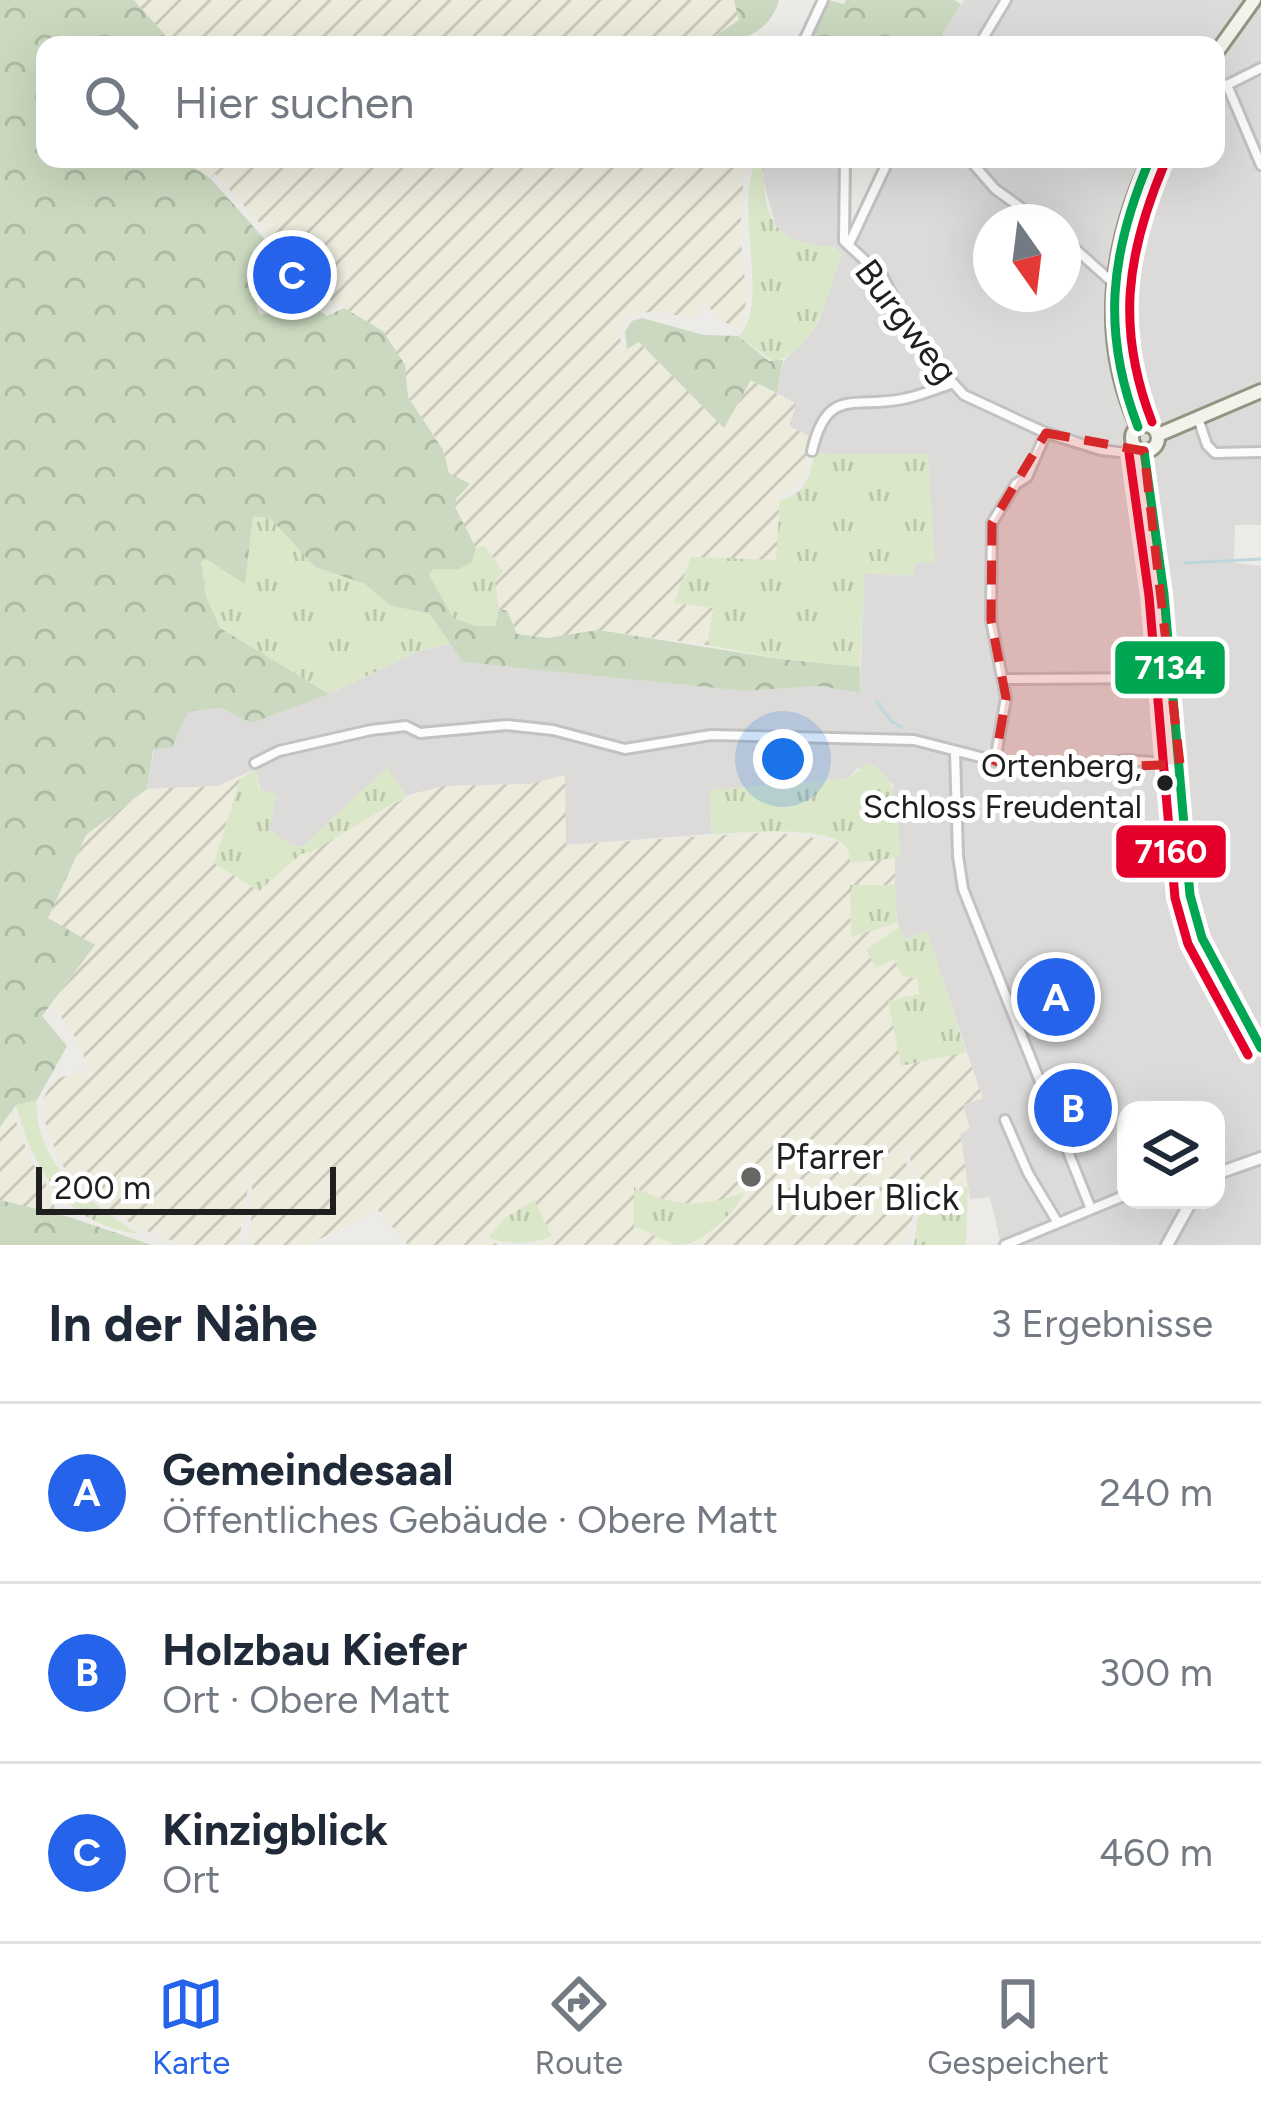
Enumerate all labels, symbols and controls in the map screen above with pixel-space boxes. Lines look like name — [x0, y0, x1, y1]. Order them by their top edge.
search box — [36, 36, 1225, 168]
icon: search — [78, 69, 144, 135]
text: Hier suchen — [174, 75, 414, 129]
north arrow — [973, 204, 1081, 312]
pin: C — [253, 230, 331, 320]
street label: Burgweg — [846, 251, 967, 392]
line badge: 7134 — [1113, 639, 1227, 696]
text: 7134 — [1134, 648, 1206, 687]
your location — [753, 729, 813, 789]
place label: Ortenberg, Schloss Freudental — [863, 746, 1142, 826]
marker: Ortenberg, Schloss Freudental — [1154, 772, 1176, 794]
line badge: 7160 — [1114, 823, 1228, 880]
text: 7160 — [1135, 832, 1207, 871]
pin: A — [1017, 952, 1095, 1042]
pin: B — [1034, 1063, 1112, 1153]
map controls — [1117, 1101, 1225, 1209]
button: layers — [1117, 1101, 1225, 1209]
place label: Pfarrer Huber Blick — [775, 1135, 960, 1219]
scale bar — [36, 1161, 336, 1214]
marker: Pfarrer Huber Blick — [738, 1164, 764, 1190]
text: 200 m — [54, 1168, 151, 1207]
text: In der Nähe — [48, 1293, 318, 1354]
text: 3 Ergebnisse — [990, 1300, 1213, 1347]
text: Gemeindesaal — [162, 1442, 454, 1496]
text: A — [73, 1469, 101, 1516]
text: 240 m — [1099, 1469, 1213, 1516]
text: Öffentliches Gebäude · Obere Matt — [162, 1496, 778, 1543]
text: Holzbau Kiefer — [162, 1622, 467, 1676]
text: B — [75, 1649, 99, 1696]
text: 300 m — [1099, 1649, 1213, 1696]
text: Ort · Obere Matt — [162, 1676, 450, 1723]
text: Kinzigblick — [162, 1802, 388, 1856]
text: C — [73, 1829, 101, 1876]
text: 460 m — [1099, 1829, 1213, 1876]
text: Ort — [162, 1856, 220, 1903]
tab: Karte — [152, 1971, 230, 2082]
tab: Route — [535, 1971, 623, 2082]
tab: Gespeichert — [927, 1971, 1109, 2082]

